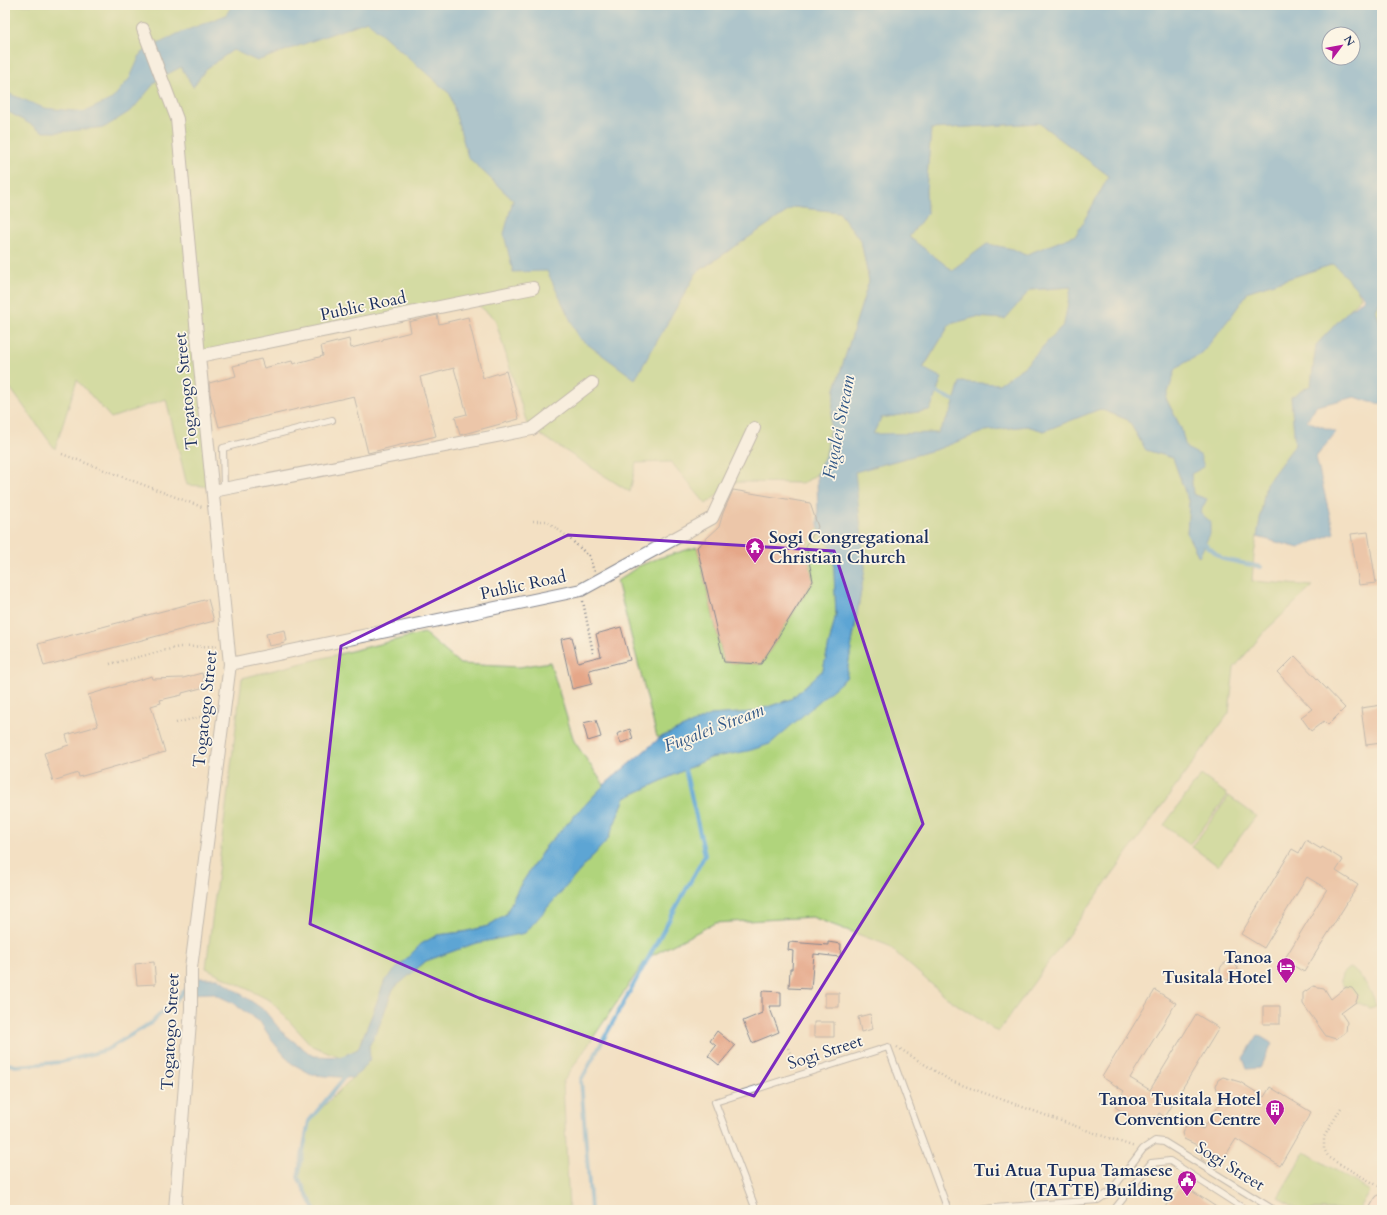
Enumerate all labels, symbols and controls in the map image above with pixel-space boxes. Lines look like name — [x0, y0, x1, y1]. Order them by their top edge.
north arrow — [1321, 26, 1361, 66]
text: N — [1340, 33, 1358, 49]
street label: Public Road — [318, 286, 408, 326]
street label: Togatogo Street — [168, 331, 204, 451]
water label: Fugalei Stream — [817, 372, 861, 481]
place label: Sogi Congregational Christian Church — [769, 526, 929, 569]
temple icon: Sogi Congregational Christian Church — [744, 536, 766, 564]
street label: Public Road — [478, 565, 568, 605]
street label: Togatogo Street — [187, 649, 223, 769]
water label: Fugalei Stream — [660, 697, 768, 759]
place label: Tanoa Tusitala Hotel — [1162, 946, 1273, 989]
hotel icon: Tanoa Tusitala Hotel — [1275, 956, 1297, 984]
street label: Togatogo Street — [155, 972, 185, 1091]
street label: Sogi Street — [785, 1029, 866, 1075]
place label: Tanoa Tusitala Hotel Convention Centre — [1098, 1088, 1261, 1131]
building icon: Tanoa Tusitala Hotel Convention Centre — [1264, 1098, 1286, 1126]
street label: Sogi Street — [1191, 1136, 1269, 1197]
place label: Tui Atua Tupua Tamasese (TATTE) Building — [973, 1159, 1174, 1202]
public building icon: Tui Atua Tupua Tamasese (TATTE) Building — [1176, 1169, 1198, 1197]

